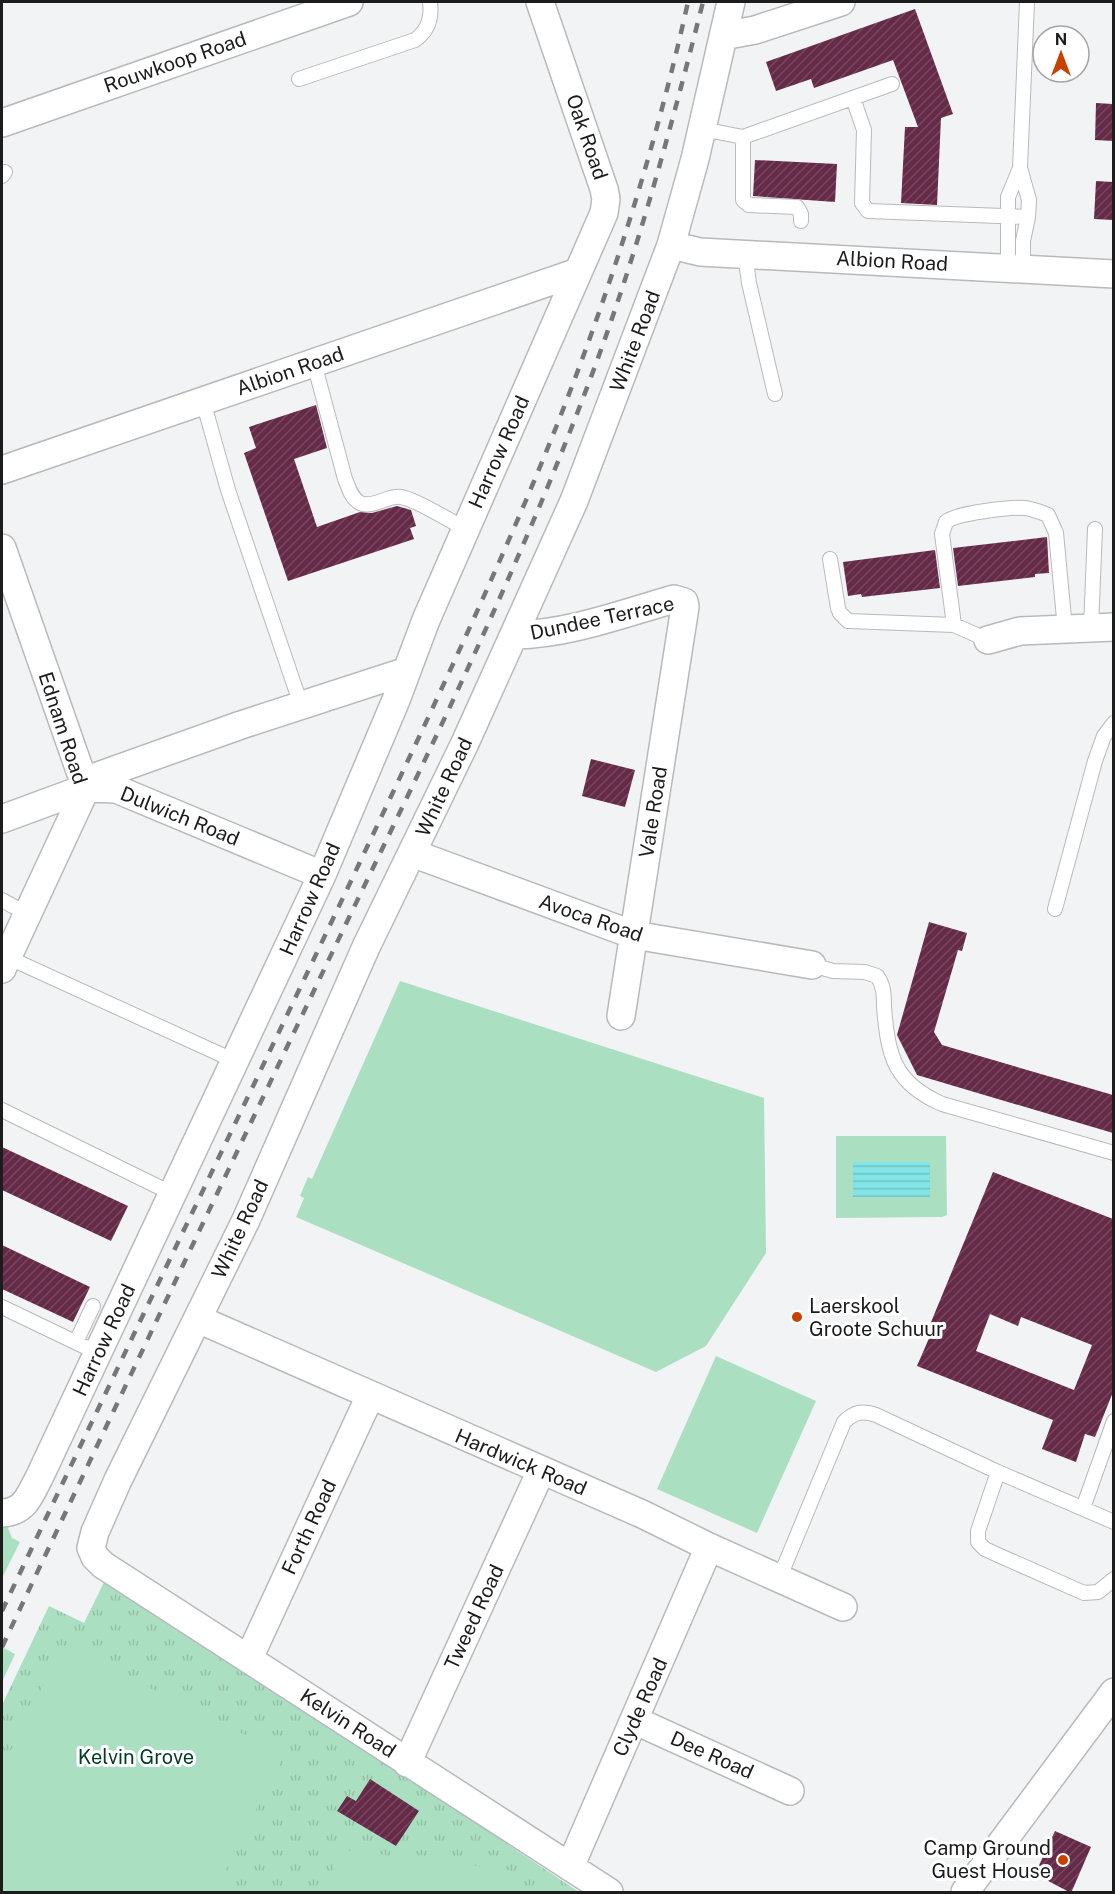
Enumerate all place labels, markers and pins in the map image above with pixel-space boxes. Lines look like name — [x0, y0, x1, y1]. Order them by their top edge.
place label: Laerskool Groote Schuur — [809, 1294, 944, 1341]
marker: Laerskool Groote Schuur — [790, 1310, 804, 1324]
place label: Camp Ground Guest House — [924, 1836, 1051, 1883]
marker: Camp Ground Guest House — [1056, 1853, 1070, 1867]

